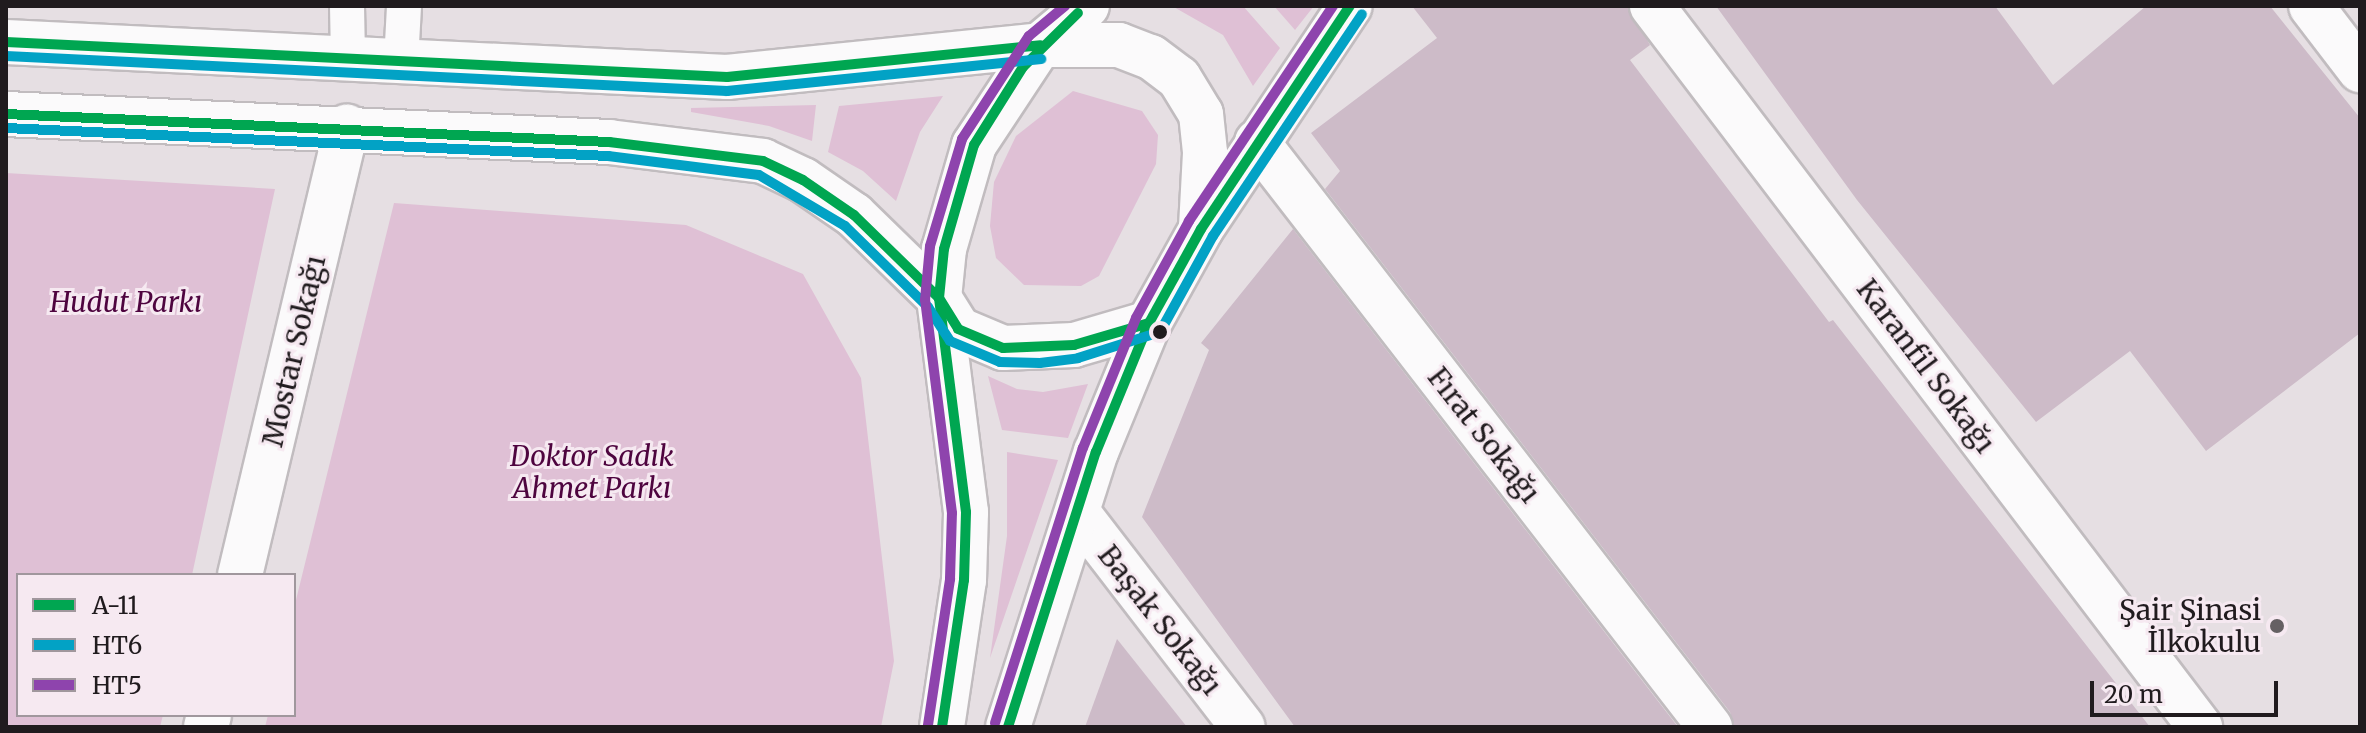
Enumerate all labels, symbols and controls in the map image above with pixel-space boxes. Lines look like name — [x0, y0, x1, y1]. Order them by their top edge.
street label: Mostar Sokağı — [256, 252, 332, 450]
street label: Karanfil Sokağı — [1850, 273, 2002, 459]
park label: Hudut Parkı — [50, 285, 202, 319]
unlabelled marker — [1152, 324, 1168, 340]
street label: Fırat Sokağı — [1421, 361, 1547, 509]
park label: Doktor Sadık Ahmet Parkı — [510, 439, 674, 505]
street label: Başak Sokağı — [1091, 539, 1229, 701]
legend — [16, 573, 296, 717]
text: A-11 — [92, 590, 138, 621]
place label: Şair Şinasi İlkokulu — [2119, 593, 2261, 659]
marker: Şair Şinasi İlkokulu — [2268, 617, 2286, 635]
text: HT6 — [92, 630, 142, 661]
scale bar — [2094, 665, 2282, 715]
text: HT5 — [92, 670, 142, 701]
text: 20 m — [2104, 679, 2163, 710]

